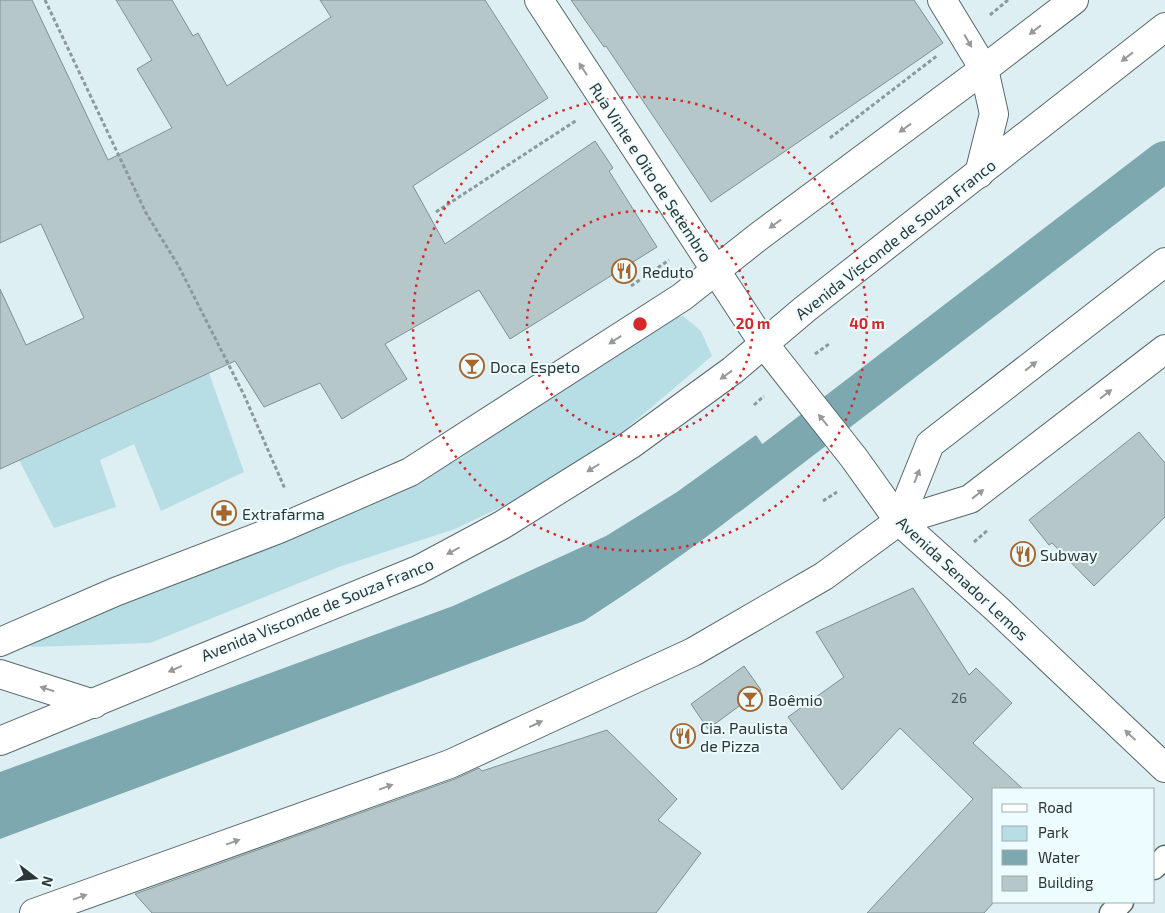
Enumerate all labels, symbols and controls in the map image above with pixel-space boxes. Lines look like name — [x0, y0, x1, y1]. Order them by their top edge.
one-way arrow — [1028, 25, 1042, 35]
one-way arrow — [963, 34, 972, 48]
one-way arrow — [1121, 51, 1134, 62]
one-way arrow — [578, 62, 588, 75]
street label: Rua Vinte e Oito de Setembro — [586, 79, 716, 265]
one-way arrow — [898, 123, 912, 133]
street label: Avenida Visconde de Souza Franco — [791, 155, 999, 323]
one-way arrow — [768, 219, 782, 229]
restaurant icon: Reduto — [611, 258, 637, 284]
place label: Reduto — [642, 262, 694, 281]
text: 20 m — [736, 314, 770, 332]
text: 40 m — [849, 314, 885, 332]
centre of rings — [631, 315, 649, 333]
one-way arrow — [608, 335, 622, 345]
bar icon: Doca Espeto — [459, 353, 485, 379]
place label: Doca Espeto — [490, 357, 580, 376]
one-way arrow — [1024, 360, 1037, 371]
one-way arrow — [719, 370, 733, 380]
one-way arrow — [1099, 389, 1112, 400]
one-way arrow — [818, 414, 829, 427]
one-way arrow — [586, 463, 600, 473]
one-way arrow — [913, 468, 921, 483]
one-way arrow — [971, 488, 984, 499]
pharmacy icon: Extrafarma — [211, 500, 237, 526]
place label: Extrafarma — [242, 504, 325, 523]
street label: Avenida Senador Lemos — [893, 512, 1033, 644]
restaurant icon: Subway — [1010, 541, 1036, 567]
place label: Subway — [1040, 545, 1098, 564]
one-way arrow — [446, 547, 461, 555]
street label: Avenida Visconde de Souza Franco — [198, 554, 436, 664]
one-way arrow — [168, 665, 182, 673]
one-way arrow — [40, 685, 55, 693]
bar icon: Boêmio — [737, 686, 763, 712]
house number: 26 — [951, 689, 967, 706]
place label: Boêmio — [768, 690, 823, 709]
place label: Cia. Paulista de Pizza — [700, 718, 788, 755]
one-way arrow — [529, 720, 543, 728]
restaurant icon: Cia. Paulista de Pizza — [670, 723, 696, 749]
one-way arrow — [1124, 729, 1136, 741]
one-way arrow — [379, 783, 394, 791]
legend — [992, 788, 1155, 903]
text: Road — [1038, 798, 1073, 816]
text: Park — [1038, 823, 1069, 841]
one-way arrow — [226, 838, 241, 846]
text: Water — [1038, 848, 1080, 866]
north arrow — [10, 853, 60, 903]
text: Building — [1038, 873, 1094, 891]
text: N — [38, 875, 58, 889]
one-way arrow — [73, 893, 88, 901]

